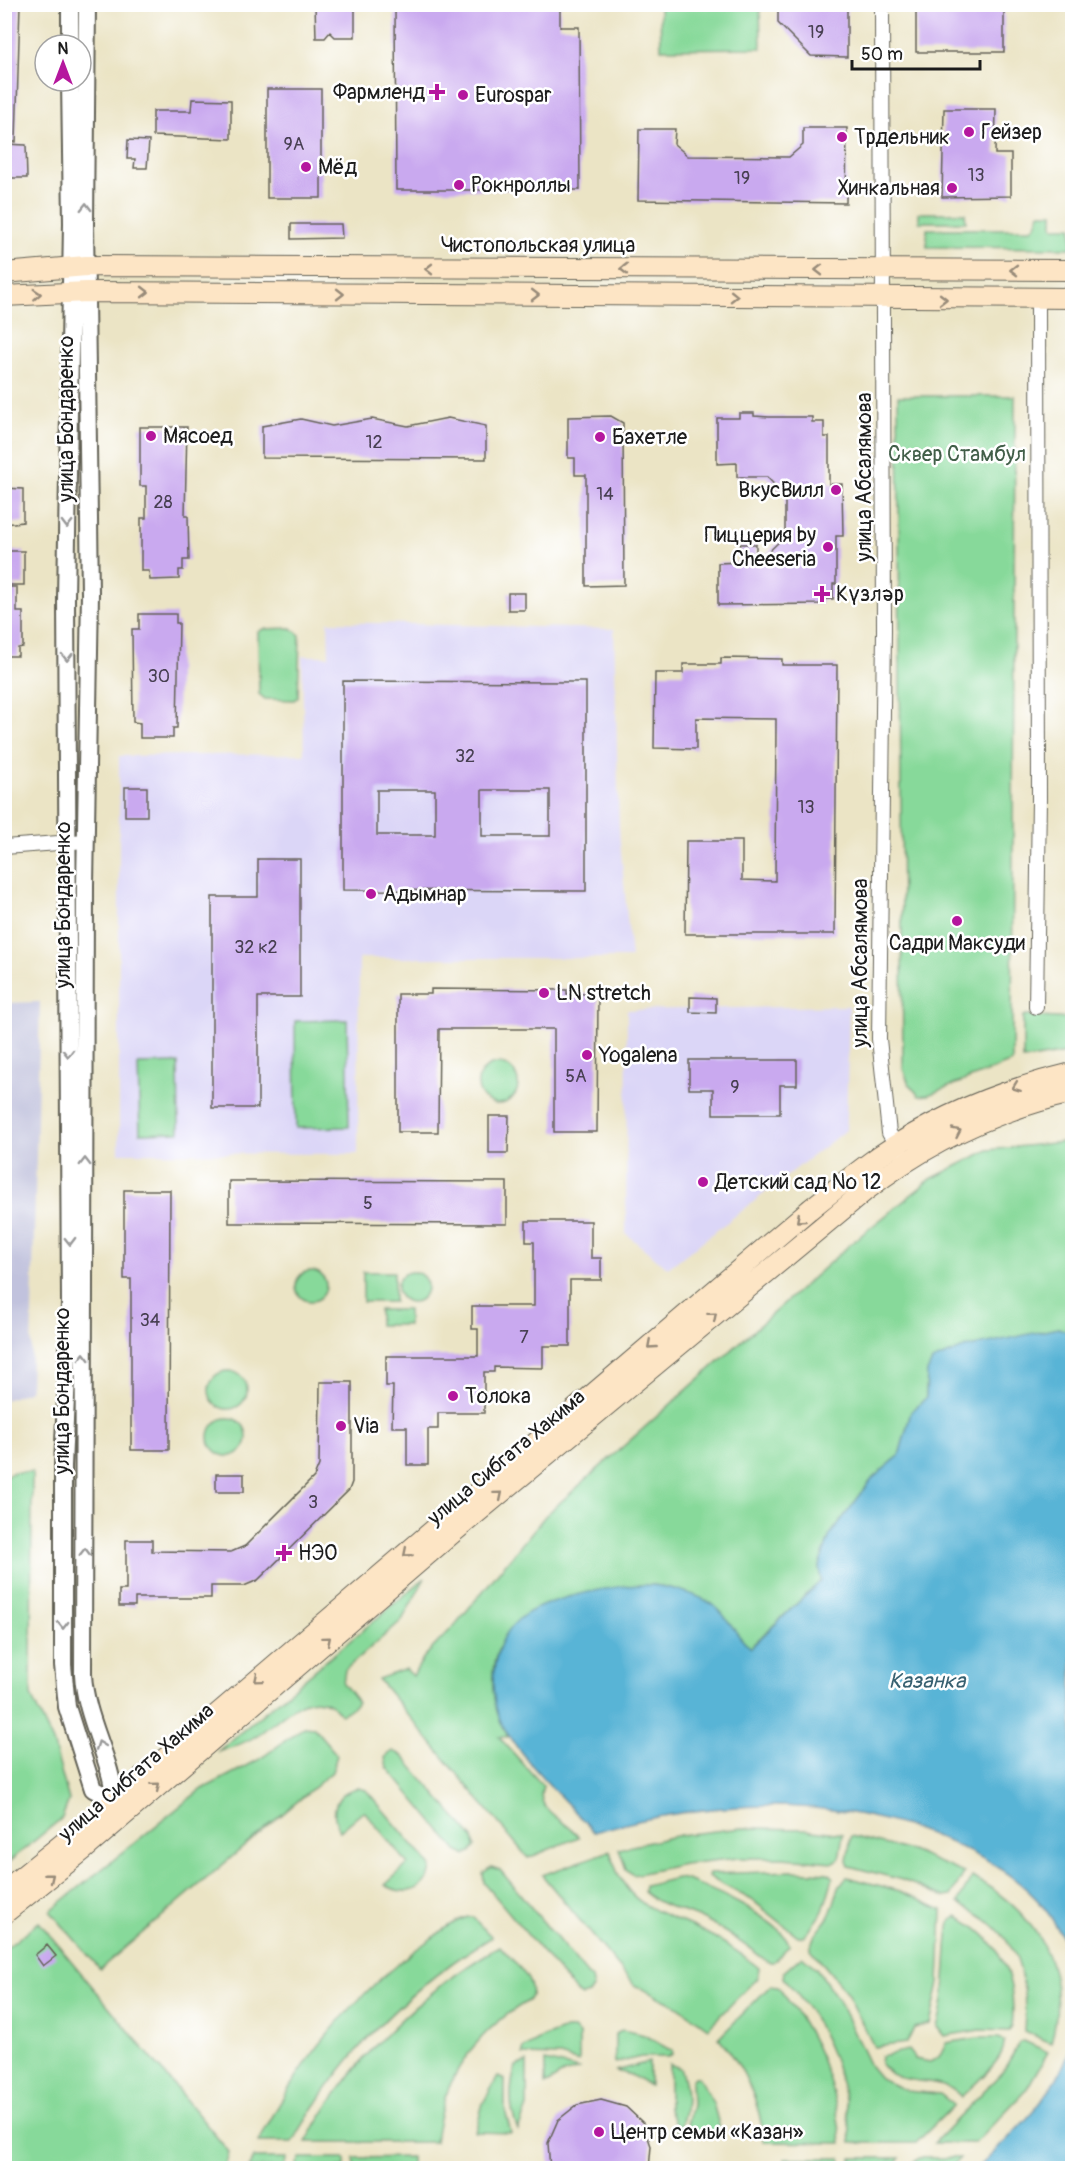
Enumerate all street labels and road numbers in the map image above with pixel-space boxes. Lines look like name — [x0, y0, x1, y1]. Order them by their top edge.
street label: Чистопольская улица — [441, 232, 635, 259]
street label: улица Бондаренко — [53, 336, 80, 503]
street label: улица Абсалямова — [851, 392, 878, 563]
street label: улица Бондаренко — [50, 822, 77, 989]
street label: улица Абсалямова — [847, 878, 874, 1049]
street label: улица Бондаренко — [49, 1308, 76, 1475]
street label: улица Сибгата Хакима — [421, 1383, 591, 1532]
street label: улица Сибгата Хакима — [52, 1697, 220, 1848]

